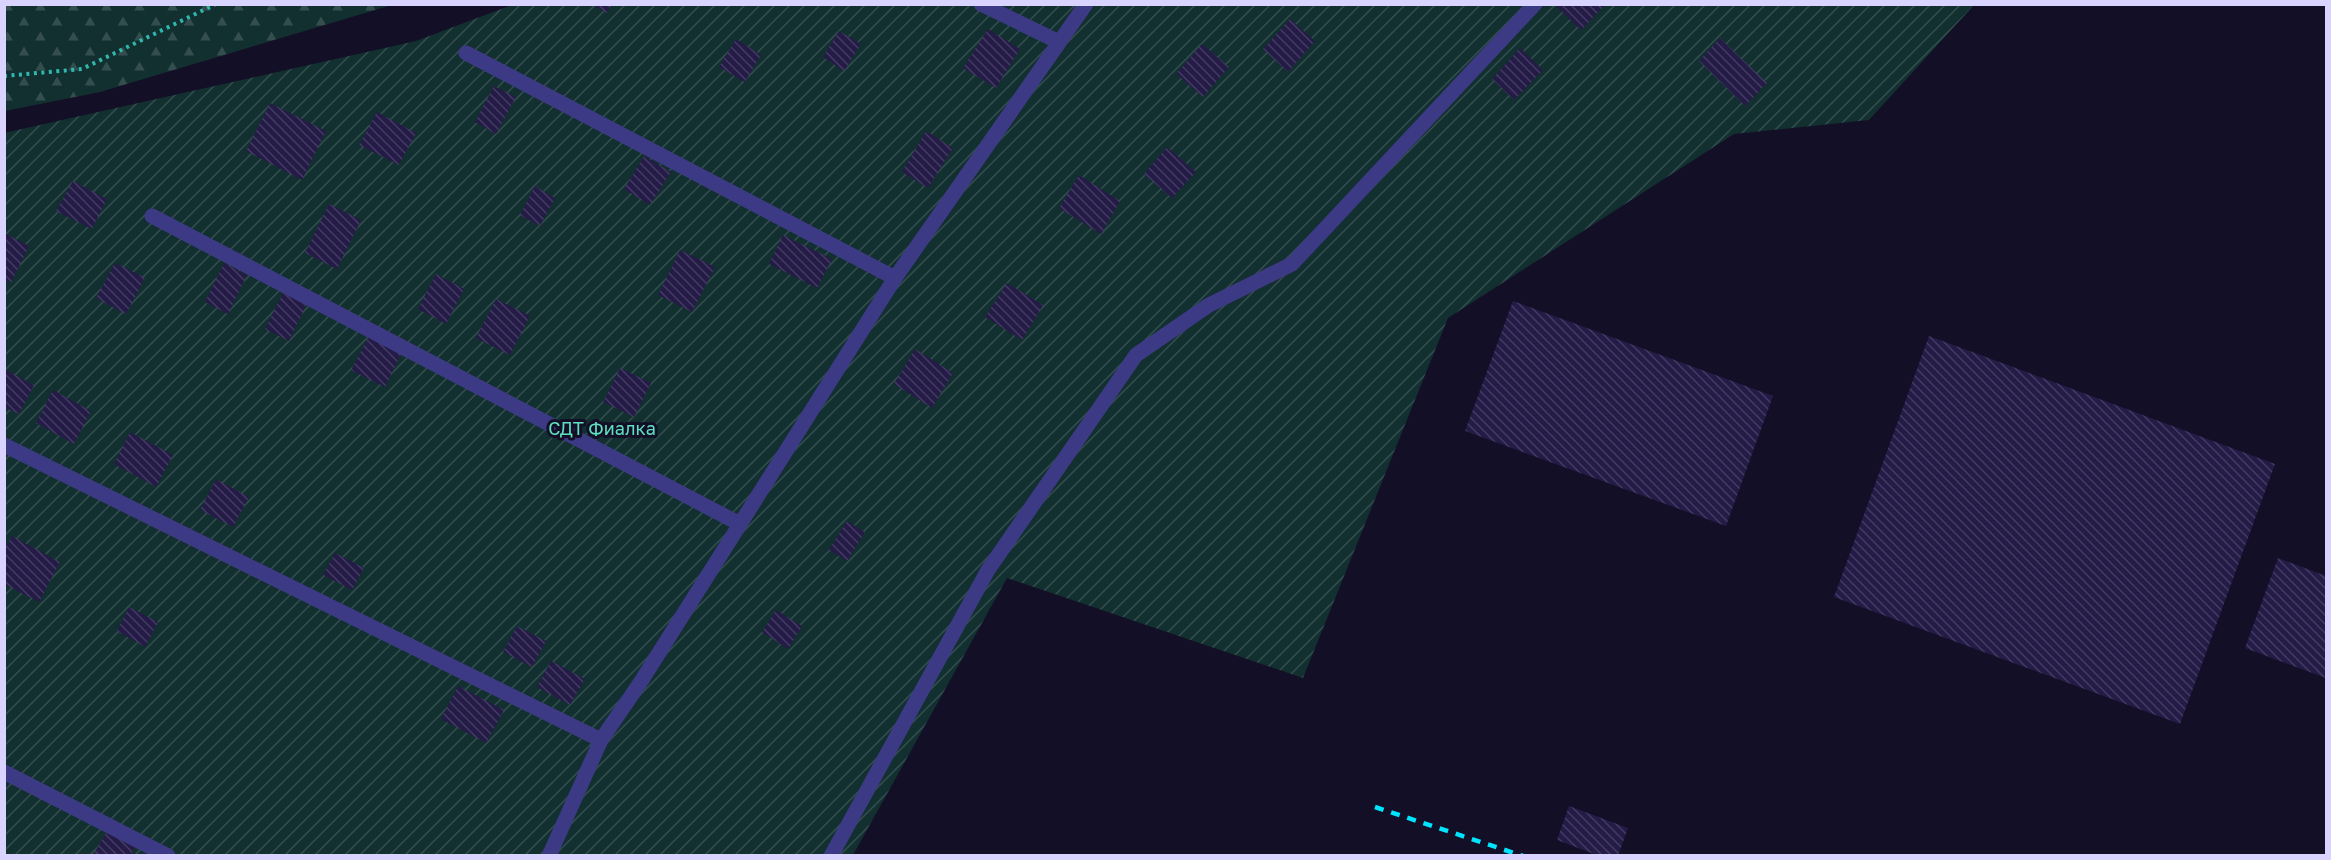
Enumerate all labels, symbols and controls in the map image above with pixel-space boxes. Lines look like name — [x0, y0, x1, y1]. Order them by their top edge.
park label: СДТ Фиалка — [548, 417, 656, 439]

